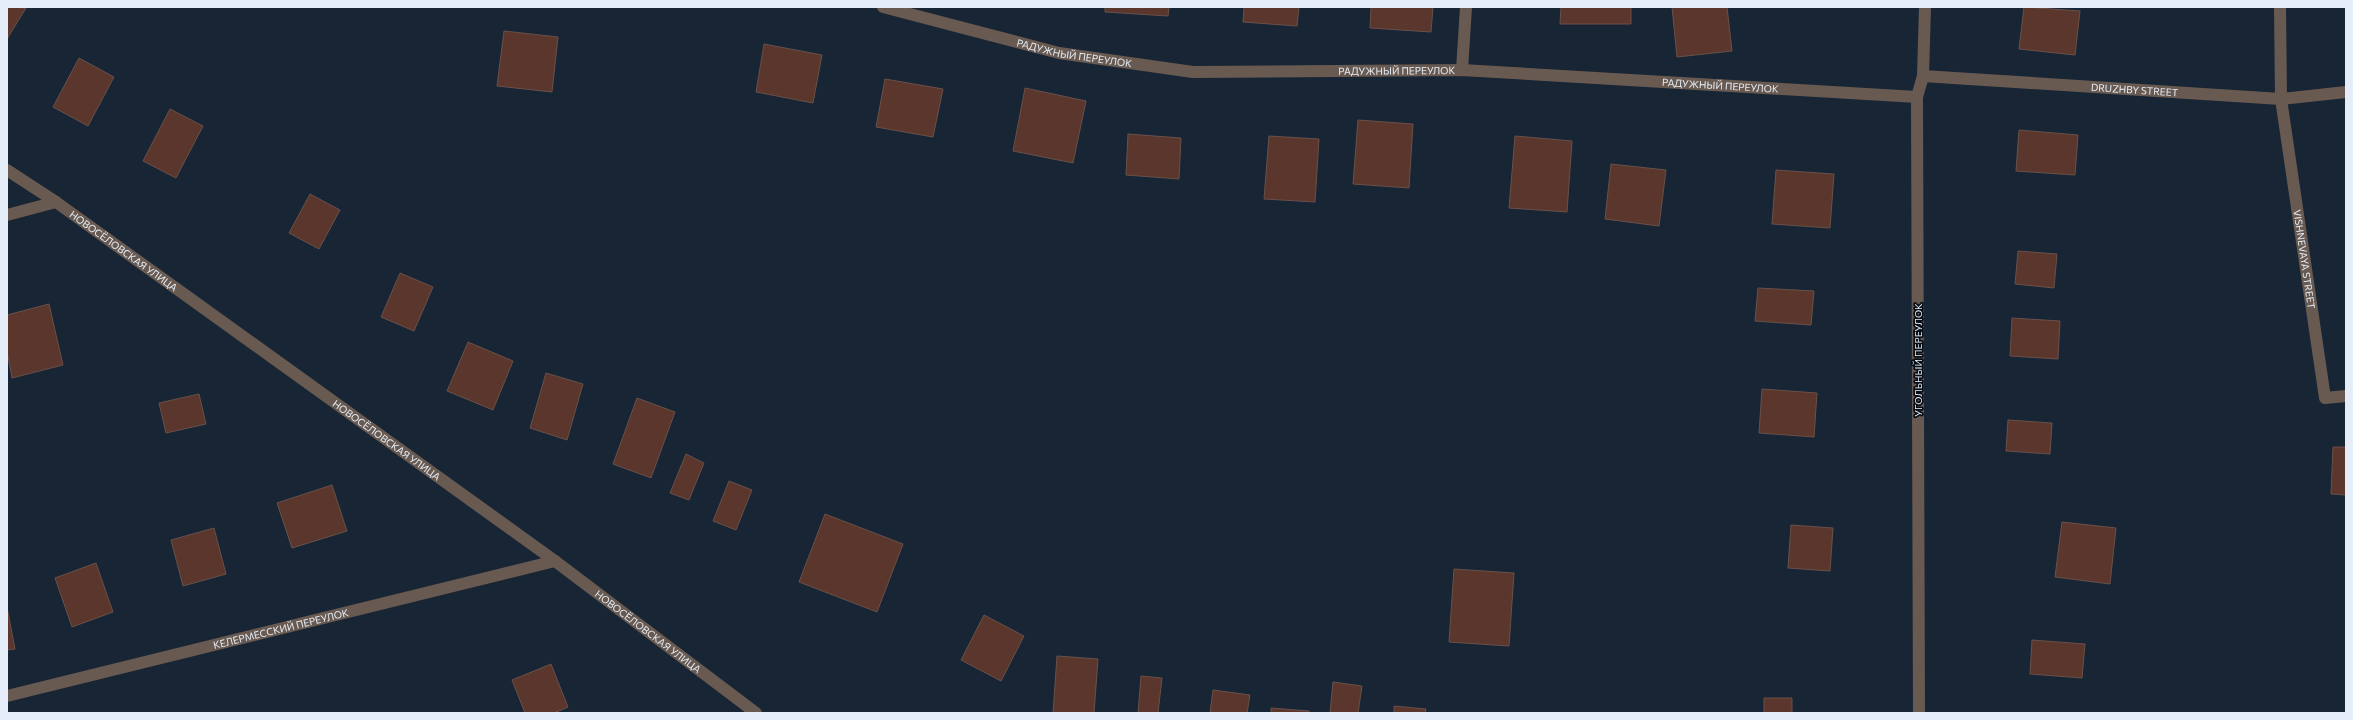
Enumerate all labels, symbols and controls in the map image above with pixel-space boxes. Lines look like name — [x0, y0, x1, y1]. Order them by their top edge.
street label: РАДУЖНЫЙ ПЕРЕУЛОК — [1015, 36, 1133, 69]
street label: РАДУЖНЫЙ ПЕРЕУЛОК — [1338, 64, 1456, 77]
street label: РАДУЖНЫЙ ПЕРЕУЛОК — [1662, 76, 1779, 95]
street label: DRUZHBY STREET — [2091, 81, 2179, 98]
street label: НОВОСЁЛОВСКАЯ УЛИЦА — [68, 208, 180, 294]
street label: VISHNEVAYA STREET — [2291, 209, 2318, 310]
street label: УГОЛЬНЫЙ ПЕРЕУЛОК — [1912, 303, 1924, 417]
street label: НОВОСЁЛОВСКАЯ УЛИЦА — [331, 397, 443, 483]
street label: НОВОСЁЛОВСКАЯ УЛИЦА — [593, 587, 704, 675]
street label: КЕЛЕРМЕССКИЙ ПЕРЕУЛОК — [212, 606, 350, 651]

